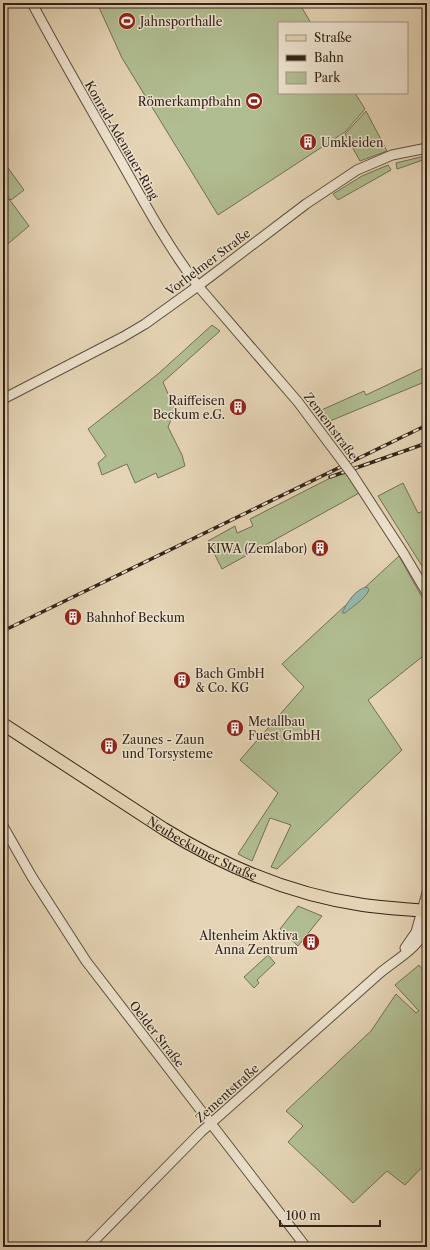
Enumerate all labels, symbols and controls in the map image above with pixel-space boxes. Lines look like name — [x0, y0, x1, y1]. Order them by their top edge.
sports icon: Jahnsporthalle — [117, 11, 137, 31]
place label: Jahnsporthalle — [138, 14, 223, 29]
legend — [278, 22, 408, 94]
text: Straße — [314, 30, 352, 45]
text: Bahn — [314, 50, 344, 65]
text: Park — [314, 70, 341, 85]
street label: Konrad-Adenauer-Ring — [82, 78, 162, 203]
sports icon: Römerkampfbahn — [244, 91, 264, 111]
place label: Römerkampfbahn — [138, 94, 241, 109]
building icon: Umkleiden — [298, 132, 318, 152]
place label: Umkleiden — [321, 135, 384, 150]
street label: Vorhelmer Straße — [162, 225, 253, 299]
street label: Zementstraße — [301, 389, 361, 463]
place label: Raiffeisen Beckum e.G. — [153, 393, 225, 422]
building icon: Raiffeisen Beckum e.G. — [228, 397, 248, 417]
building icon: KIWA (Zemlabor) — [310, 538, 330, 558]
place label: KIWA (Zemlabor) — [207, 541, 307, 556]
building icon: Bahnhof Beckum — [63, 607, 83, 627]
place label: Bahnhof Beckum — [86, 610, 185, 625]
place label: Bach GmbH & Co. KG — [195, 666, 265, 695]
building icon: Bach GmbH & Co. KG — [172, 670, 192, 690]
place label: Metallbau Fuest GmbH — [248, 714, 321, 743]
building icon: Metallbau Fuest GmbH — [225, 718, 245, 738]
place label: Zaunes - Zaun und Torsysteme — [122, 732, 213, 761]
building icon: Zaunes - Zaun und Torsysteme — [99, 736, 119, 756]
street label: Neubeckumer Straße — [145, 813, 260, 883]
place label: Altenheim Aktiva Anna Zentrum — [198, 928, 299, 957]
building icon: Altenheim Aktiva Anna Zentrum — [301, 932, 321, 952]
street label: Oelder Straße — [126, 998, 188, 1070]
street label: Zementstraße — [192, 1060, 262, 1125]
scale bar — [280, 1202, 380, 1228]
text: 100 m — [286, 1208, 321, 1223]

